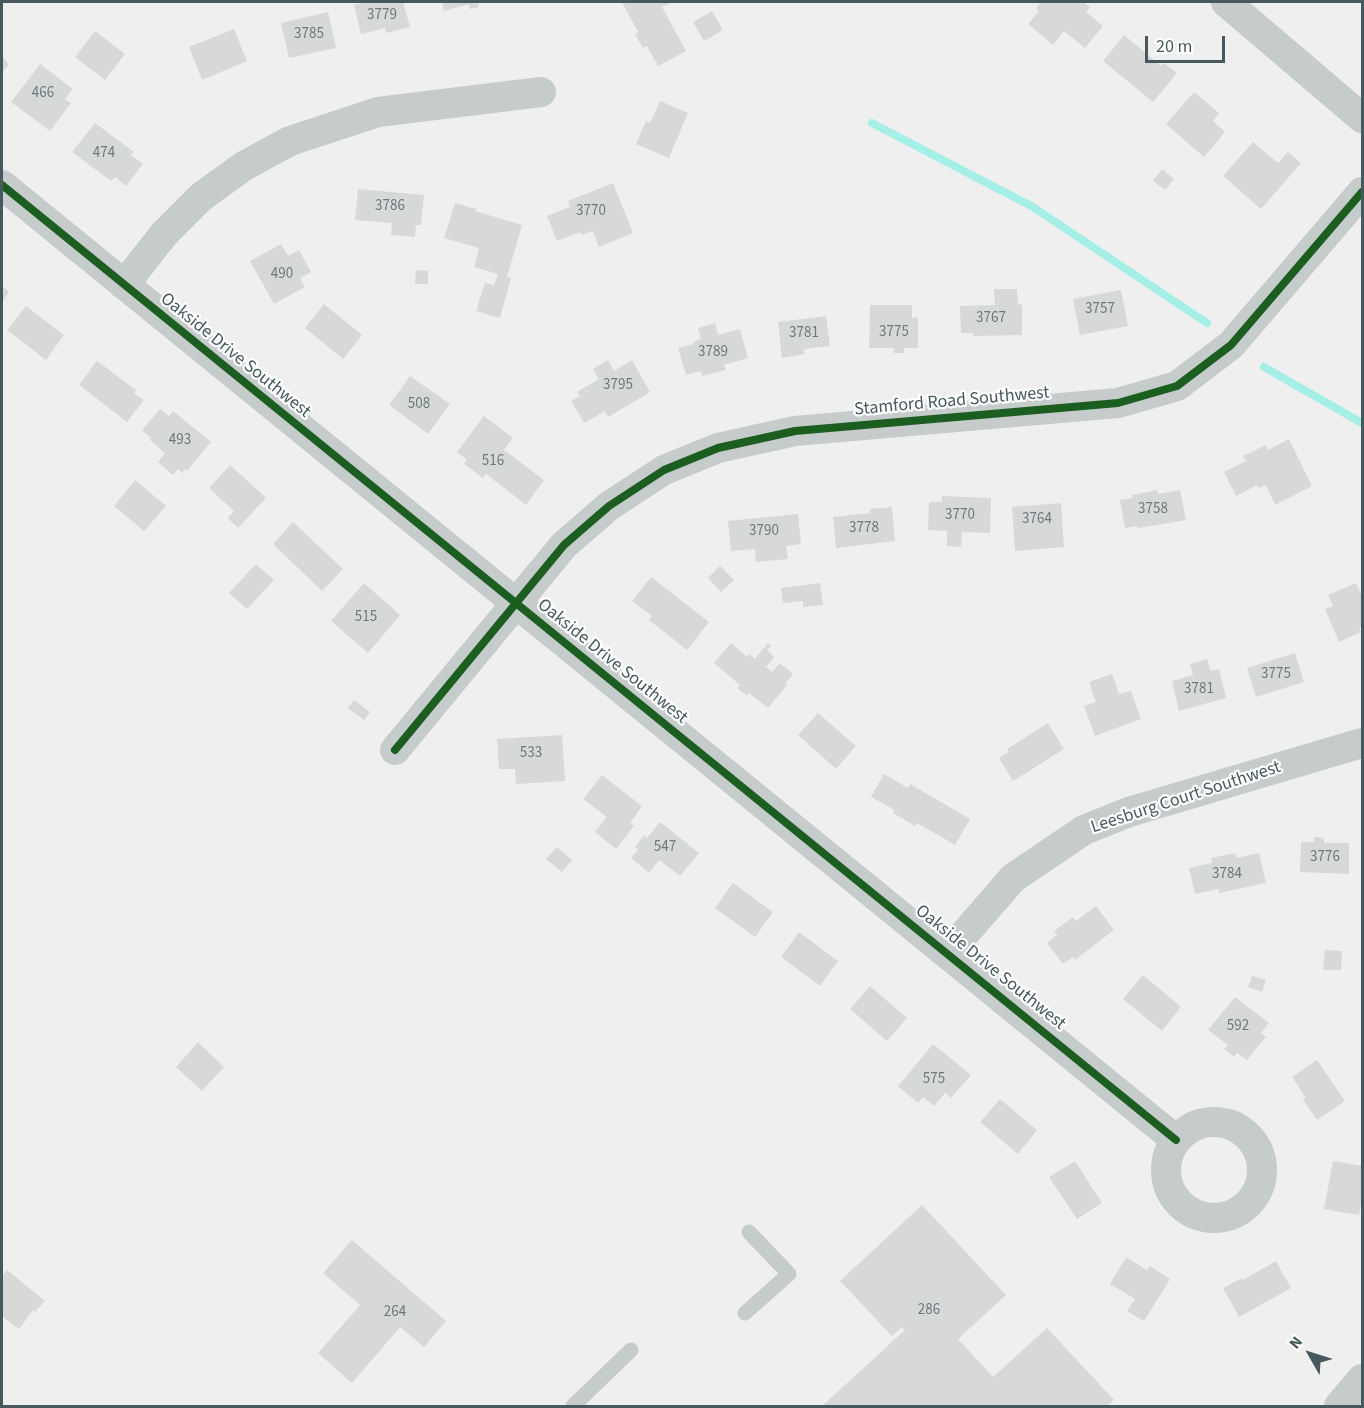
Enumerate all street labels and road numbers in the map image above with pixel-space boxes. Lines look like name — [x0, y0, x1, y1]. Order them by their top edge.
street label: Oakside Drive Southwest — [155, 289, 315, 423]
street label: Stamford Road Southwest — [854, 383, 1050, 421]
street label: Oakside Drive Southwest — [532, 595, 692, 729]
street label: Leesburg Court Southwest — [1088, 757, 1284, 839]
street label: Oakside Drive Southwest — [910, 901, 1070, 1035]

